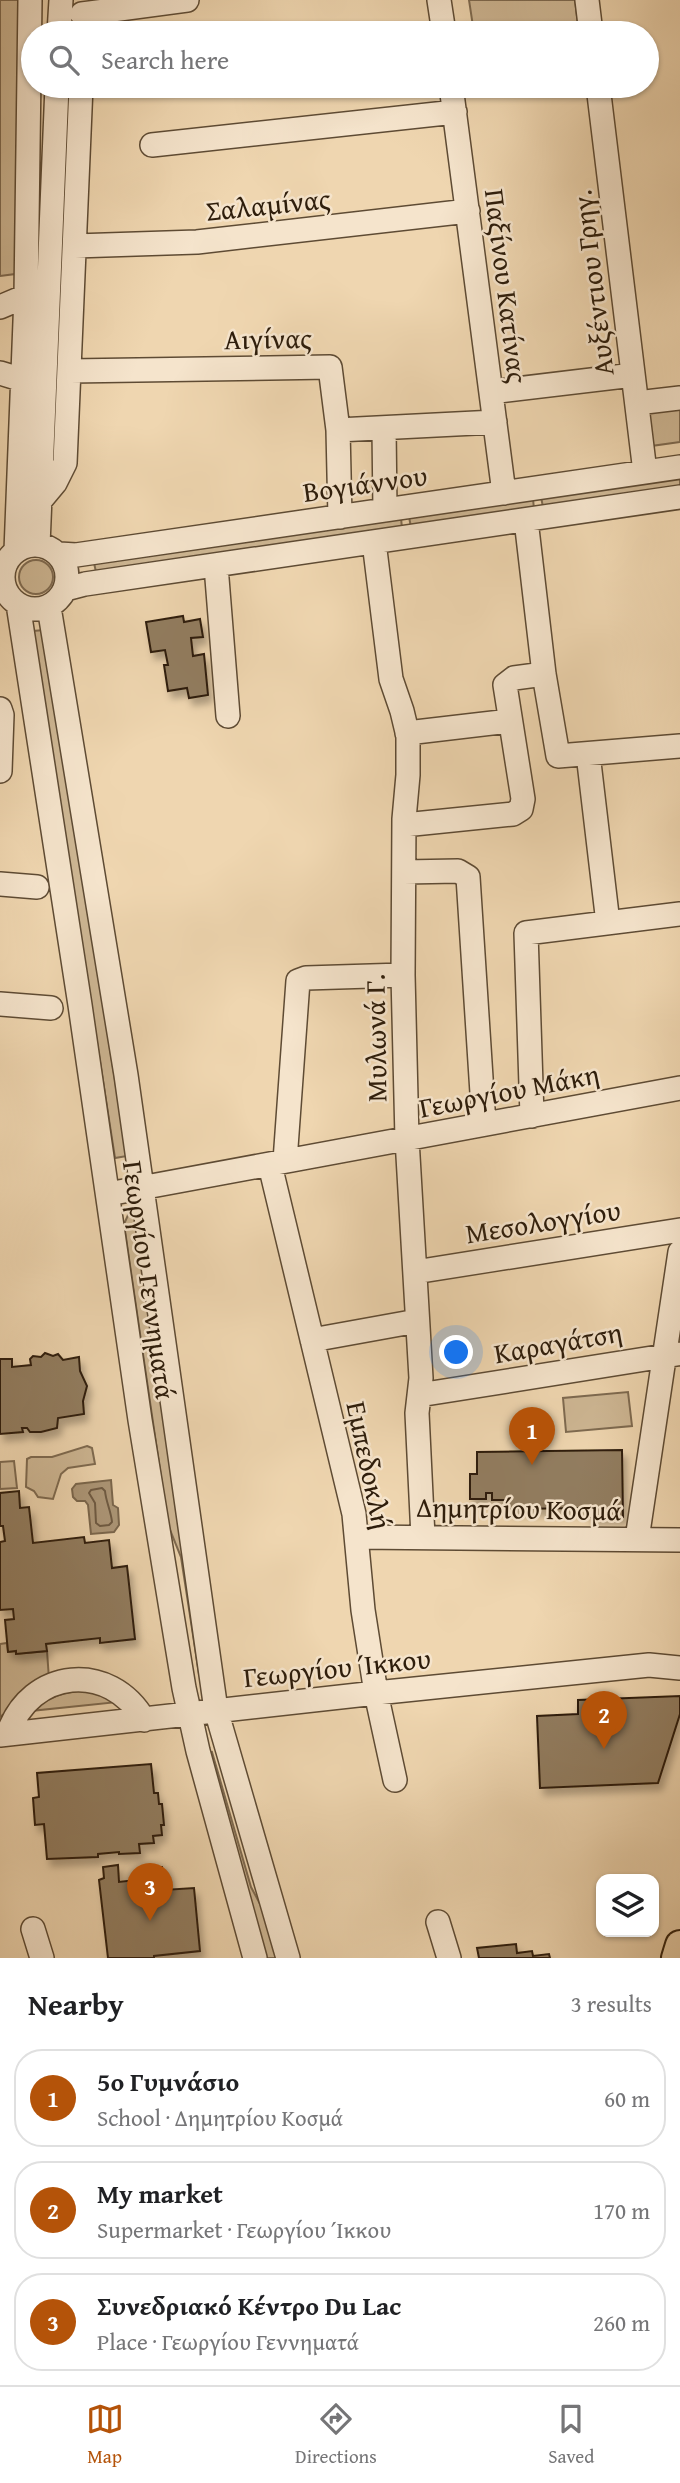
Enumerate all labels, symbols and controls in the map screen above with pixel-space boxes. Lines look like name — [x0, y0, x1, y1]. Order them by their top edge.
search box — [21, 21, 659, 98]
text: Search here — [101, 40, 229, 79]
icon: search — [45, 41, 83, 79]
street label: Σαλαμίνας — [204, 177, 332, 231]
street label: Παξίνου Κατίνας — [475, 186, 539, 386]
street label: Αυξέντιου Γρηγ. — [560, 188, 624, 378]
street label: Αιγίνας — [224, 317, 312, 359]
street label: Βογιάννου — [300, 454, 430, 512]
street label: Μυλωνά Γ. — [353, 973, 397, 1103]
street label: Γεωργίου Μάκη — [415, 1052, 603, 1128]
street label: Γεωργίου Γεννηματά — [113, 1158, 187, 1402]
street label: Μεσολογγίου — [462, 1189, 624, 1253]
street label: Καραγάτση — [491, 1311, 625, 1373]
your location — [439, 1335, 473, 1369]
street label: Εμπεδοκλή — [336, 1397, 404, 1533]
pin: 1 — [509, 1407, 555, 1465]
street label: Δημητρίου Κοσμά — [416, 1486, 622, 1530]
street label: Γεωργίου Ίκκου — [241, 1637, 433, 1697]
pin: 2 — [581, 1691, 627, 1749]
pin: 3 — [127, 1863, 173, 1921]
map controls — [596, 1874, 659, 1937]
button: layers — [596, 1874, 659, 1937]
text: Nearby — [28, 1982, 124, 2026]
text: 3 results — [571, 1987, 652, 2020]
text: 5ο Γυμνάσιο — [97, 2062, 239, 2101]
text: 1 — [47, 2082, 59, 2115]
text: 60 m — [604, 2082, 650, 2115]
text: School · Δημητρίου Κοσμά — [97, 2101, 343, 2134]
text: My market — [97, 2174, 223, 2213]
text: 2 — [47, 2194, 59, 2227]
text: 170 m — [593, 2194, 650, 2227]
text: Supermarket · Γεωργίου Ίκκου — [97, 2213, 391, 2246]
text: Συνεδριακό Κέντρο Du Lac — [97, 2286, 401, 2325]
text: 3 — [47, 2306, 59, 2339]
text: 260 m — [593, 2306, 650, 2339]
text: Place · Γεωργίου Γεννηματά — [97, 2325, 359, 2358]
tab: Map — [86, 2400, 124, 2470]
tab: Directions — [295, 2400, 377, 2470]
tab: Saved — [548, 2400, 594, 2470]

